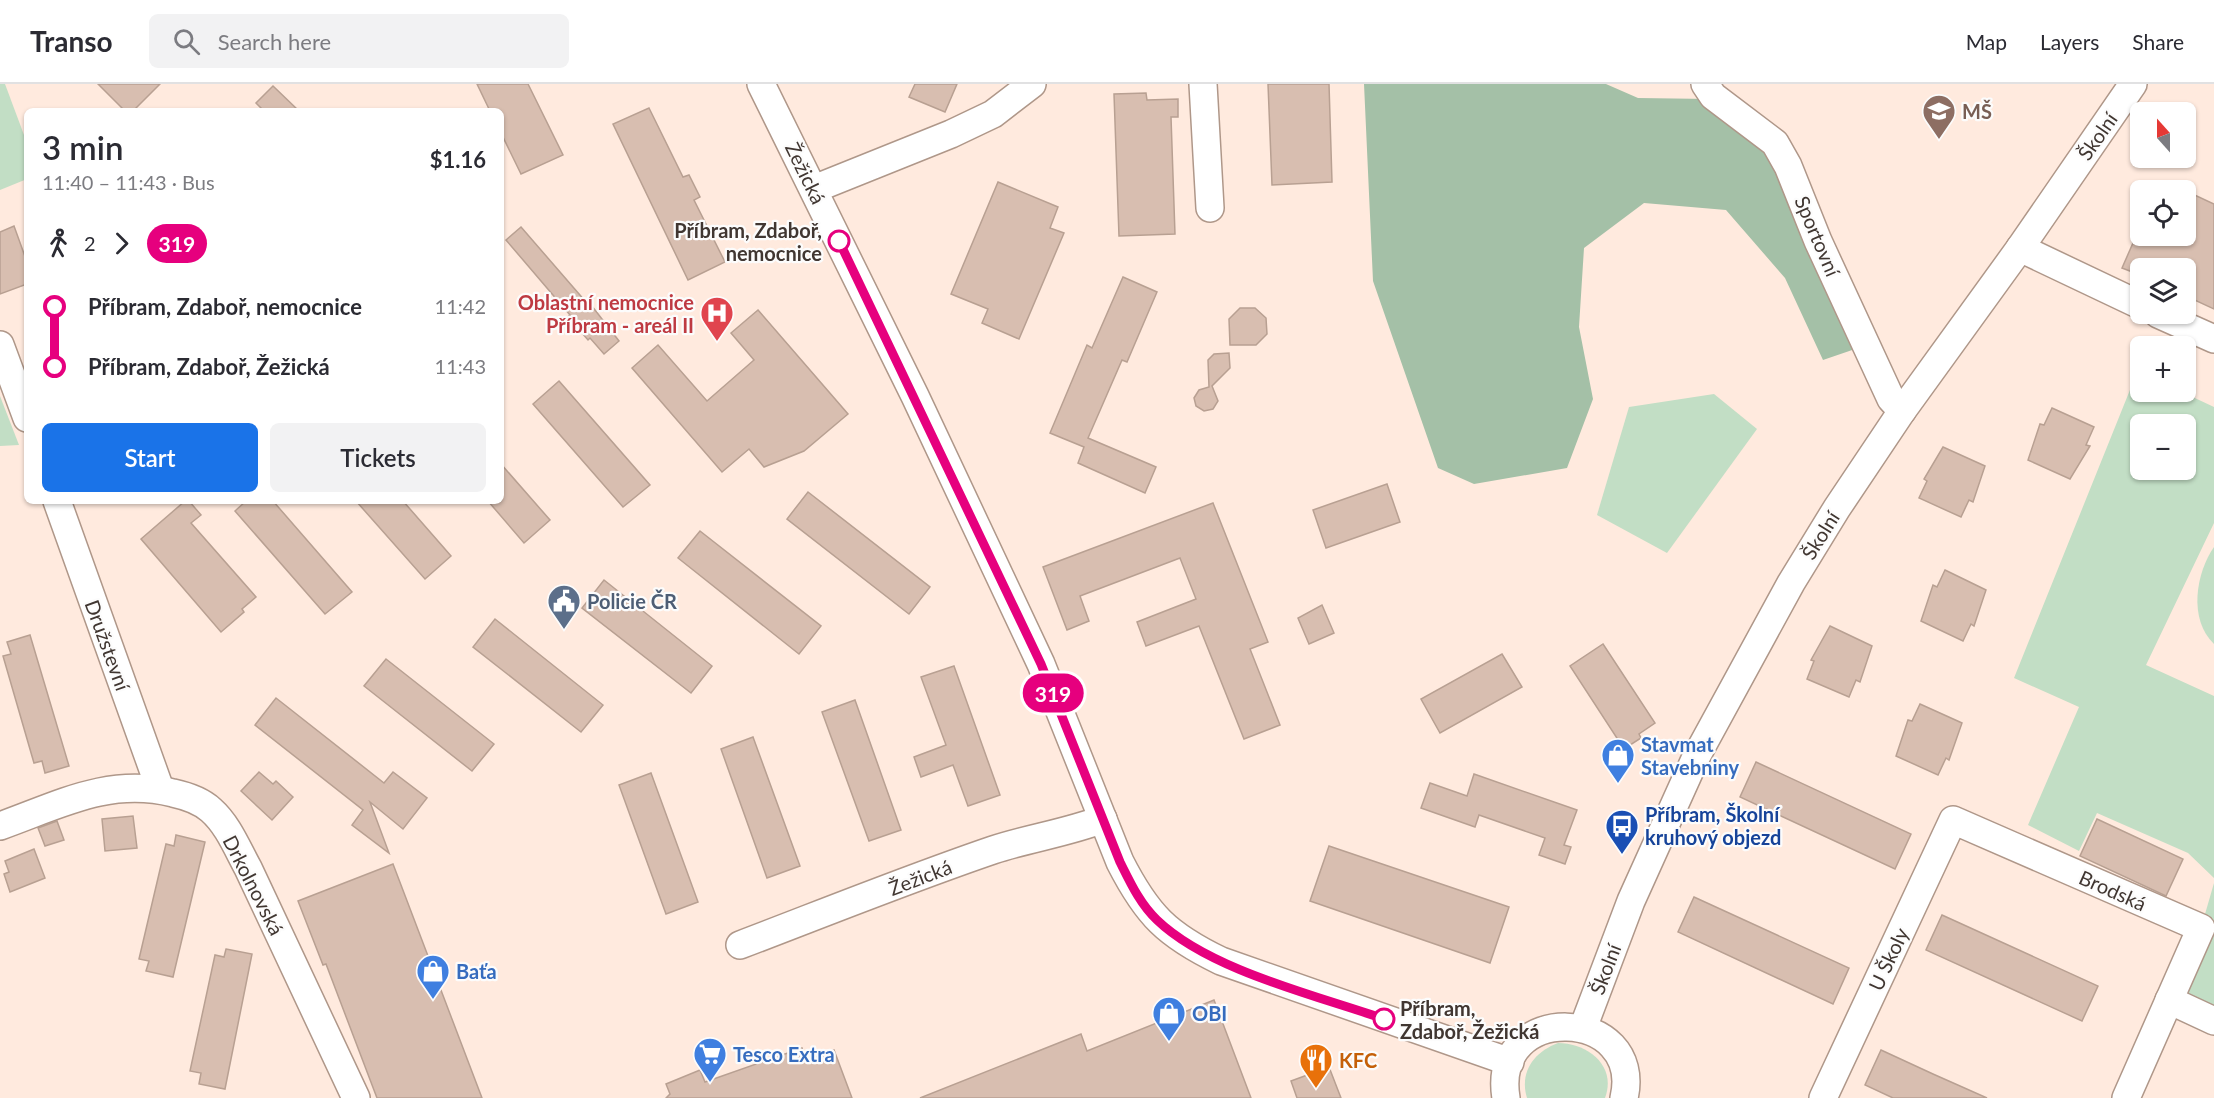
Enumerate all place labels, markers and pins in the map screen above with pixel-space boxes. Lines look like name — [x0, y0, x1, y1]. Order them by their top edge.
school or university icon: MŠ — [1921, 93, 1957, 140]
place label: MŠ — [1962, 99, 1992, 123]
place label: Příbram, Zdaboř, nemocnice — [674, 218, 822, 265]
marker: Příbram, Zdaboř, nemocnice — [828, 230, 850, 252]
place label: Oblastní nemocnice Příbram - areál II — [518, 290, 694, 337]
hospital icon: Oblastní nemocnice Příbram - areál II — [699, 295, 735, 342]
public building icon: Policie ČR — [546, 583, 582, 630]
place label: Policie ČR — [587, 589, 677, 613]
place label: Stavmat Stavebniny — [1641, 732, 1740, 779]
shop icon: Stavmat Stavebniny — [1600, 737, 1636, 784]
place label: Příbram, Školní kruhový objezd — [1645, 802, 1781, 849]
bus stop icon: Příbram, Školní kruhový objezd — [1604, 808, 1640, 855]
shop icon: Baťa — [415, 953, 451, 1000]
place label: Baťa — [456, 959, 497, 983]
shop icon: OBI — [1151, 995, 1187, 1042]
place label: Příbram, Zdaboř, Žežická — [1400, 996, 1539, 1043]
place label: OBI — [1192, 1001, 1227, 1025]
marker: Příbram, Zdaboř, Žežická — [1373, 1008, 1395, 1030]
supermarket icon: Tesco Extra — [692, 1036, 728, 1083]
place label: Tesco Extra — [733, 1042, 835, 1066]
restaurant icon: KFC — [1298, 1042, 1334, 1089]
place label: KFC — [1339, 1048, 1377, 1072]

